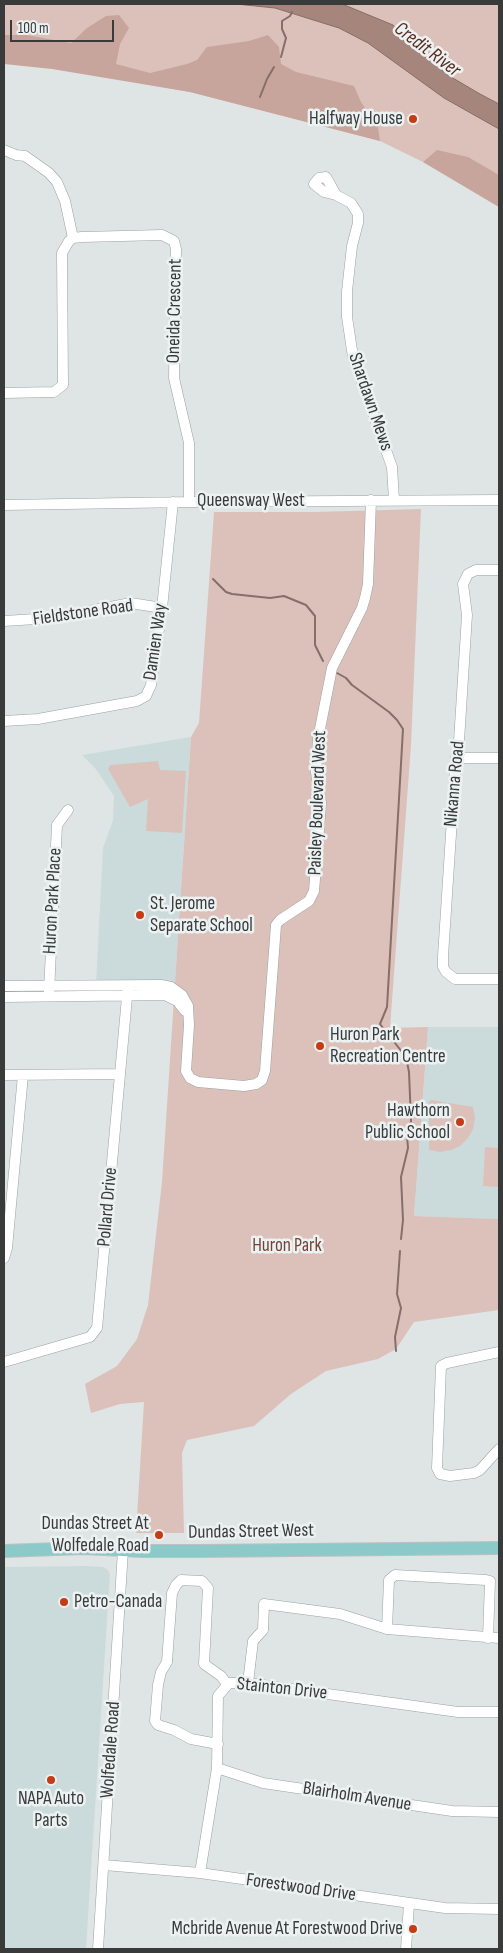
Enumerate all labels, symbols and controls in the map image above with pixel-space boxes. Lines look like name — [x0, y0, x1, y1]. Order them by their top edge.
scale bar — [12, 10, 116, 42]
water label: Credit River — [389, 17, 465, 83]
text: 100 m — [18, 19, 49, 38]
place label: Halfway House — [309, 108, 403, 130]
marker: Halfway House — [407, 113, 419, 125]
street label: Oneida Crescent — [163, 258, 187, 364]
street label: Shardawn Mews — [343, 350, 397, 454]
street label: Queensway West — [197, 490, 305, 512]
street label: Fieldstone Road — [31, 595, 135, 631]
street label: Damien Way — [139, 602, 173, 682]
street label: Paisley Boulevard West — [304, 730, 332, 876]
street label: Nikanna Road — [440, 740, 470, 828]
street label: Huron Park Place — [39, 847, 67, 955]
place label: St. Jerome Separate School — [150, 893, 253, 937]
marker: St. Jerome Separate School — [134, 909, 146, 921]
place label: Huron Park Recreation Centre — [330, 1024, 446, 1068]
marker: Huron Park Recreation Centre — [314, 1040, 326, 1052]
place label: Hawthorn Public School — [365, 1100, 450, 1144]
marker: Hawthorn Public School — [454, 1116, 466, 1128]
street label: Pollard Drive — [93, 1166, 123, 1248]
park label: Huron Park — [252, 1235, 322, 1257]
place label: Dundas Street At Wolfedale Road — [41, 1513, 149, 1557]
street label: Dundas Street West — [188, 1520, 314, 1544]
marker: Dundas Street At Wolfedale Road — [153, 1529, 165, 1541]
place label: Petro-Canada — [74, 1591, 162, 1613]
marker: Petro-Canada — [58, 1596, 70, 1608]
street label: Stainton Drive — [236, 1673, 328, 1705]
street label: Wolfedale Road — [96, 1701, 126, 1799]
marker: NAPA Auto Parts — [45, 1774, 57, 1786]
street label: Blairholm Avenue — [301, 1777, 413, 1817]
place label: NAPA Auto Parts — [18, 1788, 84, 1832]
street label: Forestwood Drive — [245, 1869, 357, 1907]
place label: Mcbride Avenue At Forestwood Drive — [171, 1918, 403, 1940]
marker: Mcbride Avenue At Forestwood Drive — [407, 1923, 419, 1935]

